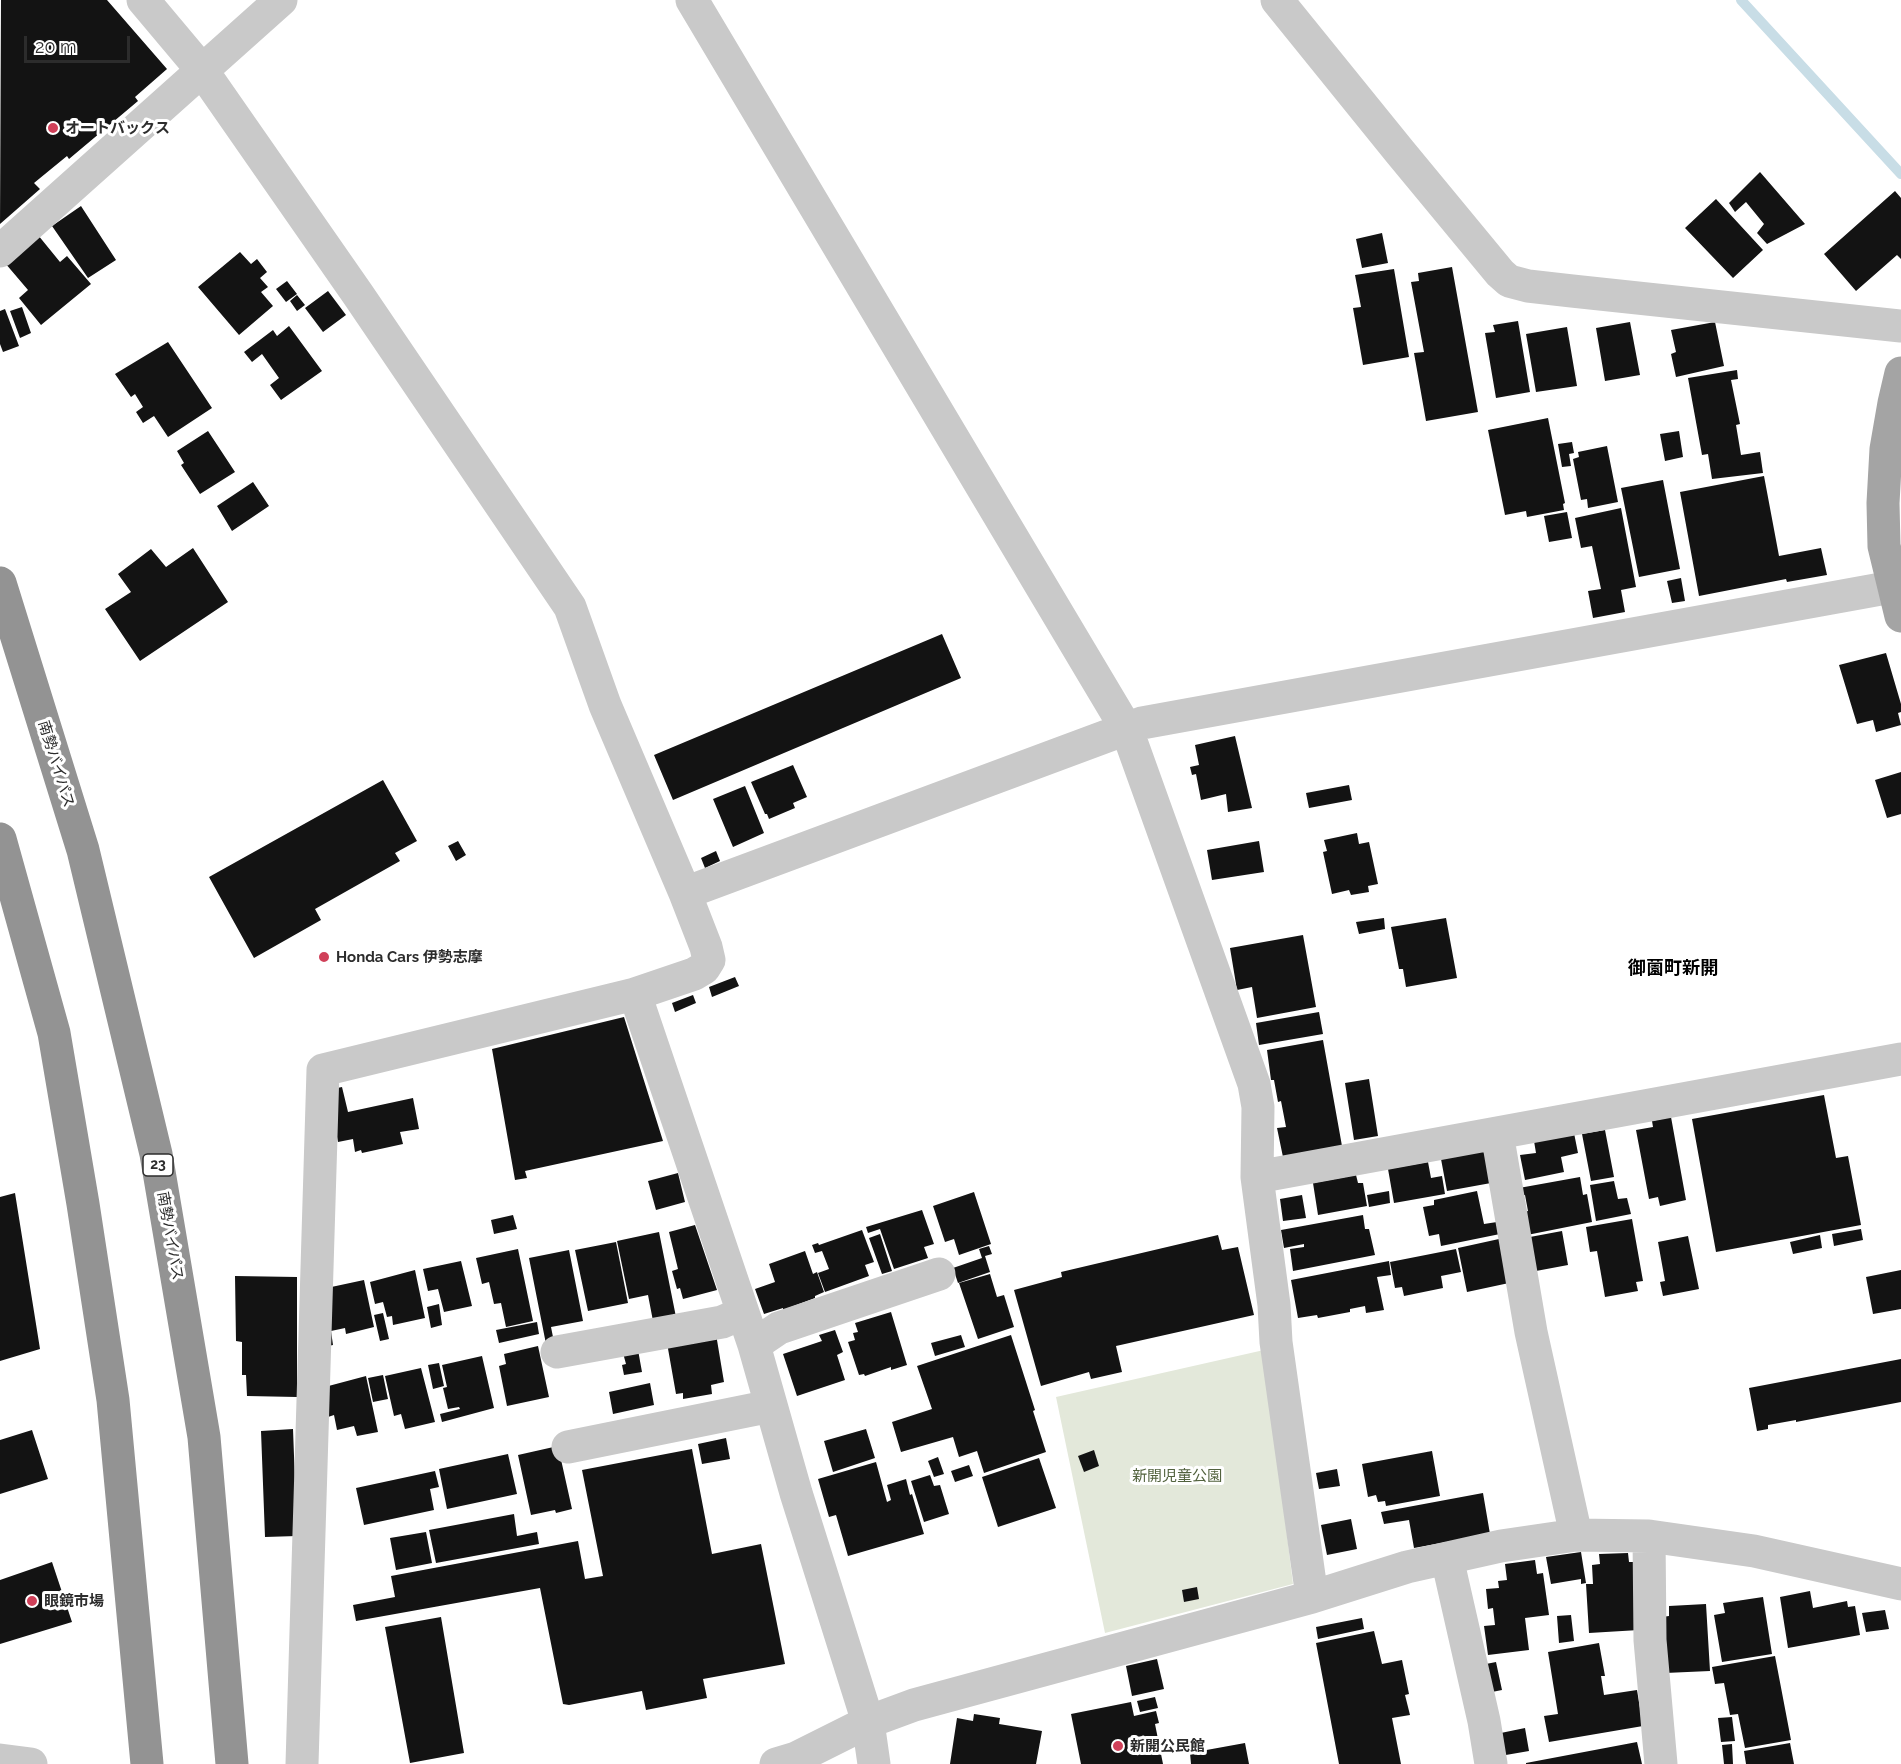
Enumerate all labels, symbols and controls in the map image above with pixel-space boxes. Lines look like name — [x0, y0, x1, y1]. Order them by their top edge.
scale bar — [27, 24, 134, 62]
text: 20 m — [35, 36, 77, 57]
place label: オートバックス — [65, 119, 170, 137]
marker: オートバックス — [46, 121, 60, 135]
street label: 南勢バイパス — [34, 718, 78, 810]
place label: Honda Cars 伊勢志摩 — [336, 948, 483, 966]
marker: Honda Cars 伊勢志摩 — [317, 950, 331, 964]
district label: 御薗町新開 — [1628, 958, 1718, 980]
road number: 23 — [143, 1154, 173, 1176]
street label: 南勢バイパス — [153, 1190, 187, 1282]
park label: 新開児童公園 — [1132, 1467, 1222, 1485]
place label: 眼鏡市場 — [44, 1592, 104, 1610]
marker: 眼鏡市場 — [25, 1594, 39, 1608]
place label: 新開公民館 — [1130, 1737, 1205, 1755]
marker: 新開公民館 — [1111, 1739, 1125, 1753]

